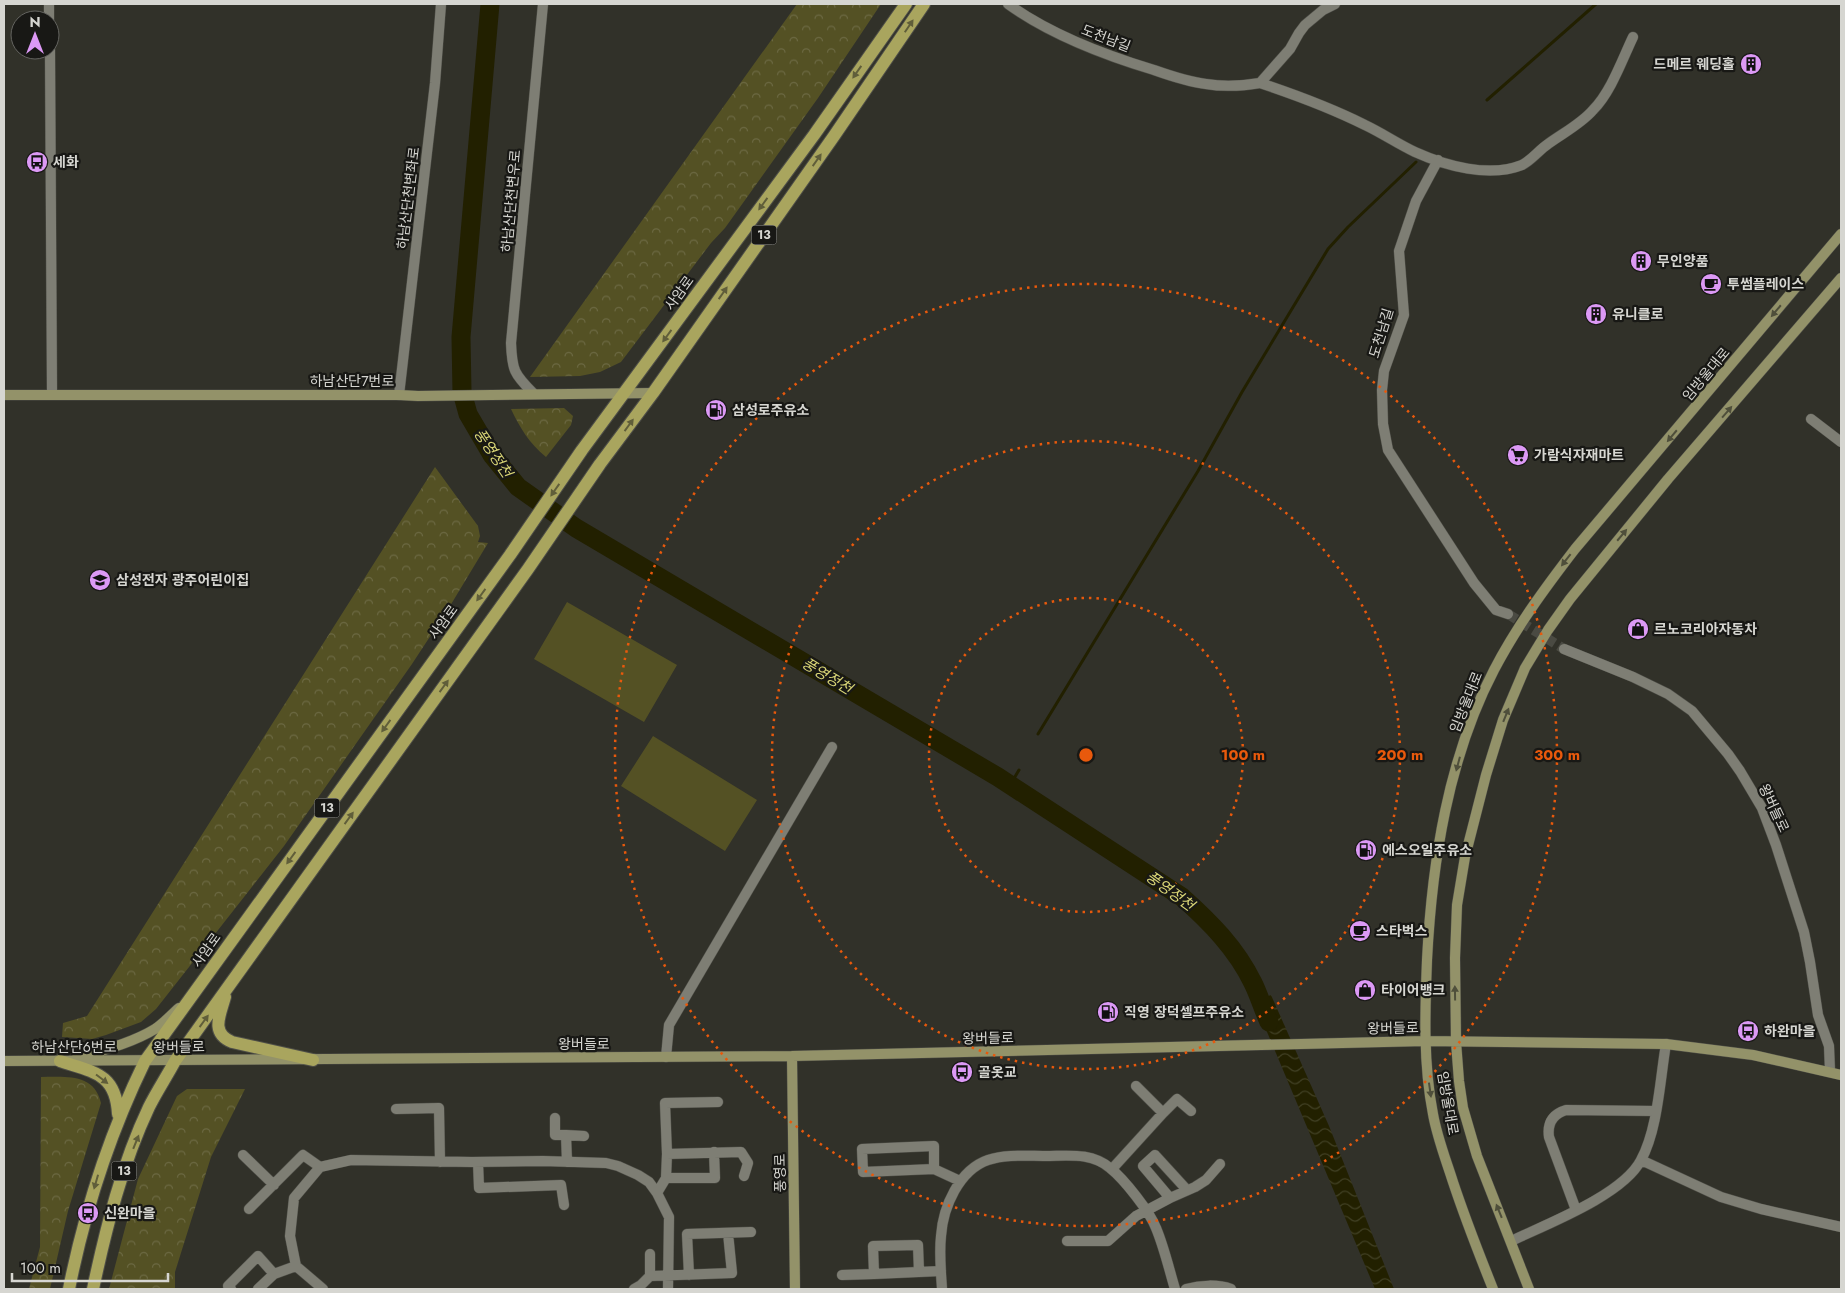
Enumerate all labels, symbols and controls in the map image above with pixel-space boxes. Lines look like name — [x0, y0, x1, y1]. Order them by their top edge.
north arrow — [10, 10, 60, 60]
text: N — [29, 12, 41, 32]
one-way arrow — [904, 19, 914, 33]
street label: 도천남길 — [1078, 19, 1134, 57]
building icon: 드메르 웨딩홀 — [1739, 52, 1763, 76]
place label: 드메르 웨딩홀 — [1654, 54, 1735, 74]
one-way arrow — [853, 66, 863, 79]
street label: 하남산단천변좌로 — [392, 146, 424, 250]
street label: 하남산단천변우로 — [497, 149, 525, 253]
bus stop icon: 세화 — [25, 150, 49, 174]
place label: 세화 — [53, 152, 79, 172]
one-way arrow — [812, 153, 822, 167]
one-way arrow — [758, 197, 768, 211]
road number: 13 — [752, 226, 776, 244]
building icon: 무인양품 — [1629, 249, 1653, 273]
place label: 무인양품 — [1657, 251, 1709, 271]
street label: 사암로 — [660, 271, 699, 315]
cafe icon: 투썸플레이스 — [1699, 272, 1723, 296]
place label: 투썸플레이스 — [1727, 274, 1804, 294]
one-way arrow — [718, 286, 728, 300]
building icon: 유니클로 — [1584, 302, 1608, 326]
place label: 유니클로 — [1612, 304, 1664, 324]
street label: 도천남길 — [1364, 305, 1398, 361]
one-way arrow — [1770, 305, 1781, 318]
one-way arrow — [662, 329, 672, 342]
street label: 임방울대로 — [1678, 343, 1734, 405]
street label: 하남산단7번로 — [310, 371, 394, 391]
fuel station icon: 삼성로주유소 — [704, 398, 728, 422]
place label: 삼성로주유소 — [732, 400, 809, 420]
one-way arrow — [1721, 406, 1733, 418]
one-way arrow — [624, 418, 634, 432]
water label: 풍영정천 — [468, 424, 519, 484]
one-way arrow — [1666, 430, 1677, 443]
supermarket icon: 가람식자재마트 — [1506, 443, 1530, 467]
place label: 가람식자재마트 — [1534, 445, 1624, 465]
one-way arrow — [550, 483, 560, 497]
one-way arrow — [1616, 529, 1627, 542]
one-way arrow — [1561, 553, 1572, 566]
school or university icon: 삼성전자 광주어린이집 — [88, 568, 112, 592]
place label: 삼성전자 광주어린이집 — [116, 570, 249, 590]
one-way arrow — [476, 588, 486, 602]
street label: 사암로 — [424, 600, 463, 644]
shop icon: 르노코리아자동차 — [1626, 617, 1650, 641]
place label: 르노코리아자동차 — [1654, 619, 1757, 639]
water label: 풍영정천 — [798, 652, 858, 701]
street label: 임방울대로 — [1445, 668, 1487, 736]
one-way arrow — [439, 679, 449, 693]
one-way arrow — [1502, 707, 1510, 722]
one-way arrow — [381, 719, 391, 733]
text: 100 m — [1221, 744, 1265, 766]
text: 200 m — [1377, 744, 1423, 766]
text: 300 m — [1534, 744, 1580, 766]
centre of rings — [1077, 746, 1095, 764]
one-way arrow — [1454, 756, 1462, 771]
street label: 왕버들로 — [1754, 780, 1794, 836]
road number: 13 — [314, 798, 340, 818]
one-way arrow — [344, 811, 354, 825]
fuel station icon: 에스오일주유소 — [1354, 838, 1378, 862]
place label: 에스오일주유소 — [1382, 840, 1472, 860]
one-way arrow — [286, 851, 296, 865]
water label: 풍영정천 — [1141, 866, 1201, 917]
cafe icon: 스타벅스 — [1348, 919, 1372, 943]
place label: 스타벅스 — [1376, 921, 1428, 941]
street label: 사암로 — [187, 928, 226, 972]
shop icon: 타이어뱅크 — [1353, 978, 1377, 1002]
place label: 타이어뱅크 — [1381, 980, 1446, 1000]
one-way arrow — [1451, 985, 1459, 1001]
fuel station icon: 직영 장덕셀프주유소 — [1096, 1000, 1120, 1024]
place label: 직영 장덕셀프주유소 — [1124, 1002, 1244, 1022]
one-way arrow — [199, 1014, 209, 1028]
street label: 왕버들로 — [1367, 1018, 1419, 1038]
bus stop icon: 하완마을 — [1736, 1019, 1760, 1043]
place label: 하완마을 — [1764, 1021, 1816, 1041]
street label: 왕버들로 — [962, 1028, 1014, 1048]
street label: 왕버들로 — [558, 1034, 610, 1054]
street label: 하남산단6번로 — [31, 1037, 117, 1057]
street label: 왕버들로 — [153, 1037, 205, 1057]
bus stop icon: 골옷교 — [950, 1060, 974, 1084]
place label: 골옷교 — [978, 1062, 1017, 1082]
street label: 임방울대로 — [1433, 1070, 1463, 1137]
one-way arrow — [96, 1073, 109, 1084]
one-way arrow — [1426, 1082, 1434, 1098]
one-way arrow — [132, 1135, 140, 1149]
street label: 풍영로 — [770, 1153, 790, 1192]
road number: 13 — [112, 1162, 136, 1180]
one-way arrow — [91, 1174, 99, 1189]
bus stop icon: 신완마을 — [76, 1201, 100, 1225]
place label: 신완마을 — [104, 1203, 156, 1223]
one-way arrow — [1495, 1203, 1503, 1218]
scale bar — [12, 1250, 169, 1282]
text: 100 m — [20, 1257, 61, 1279]

